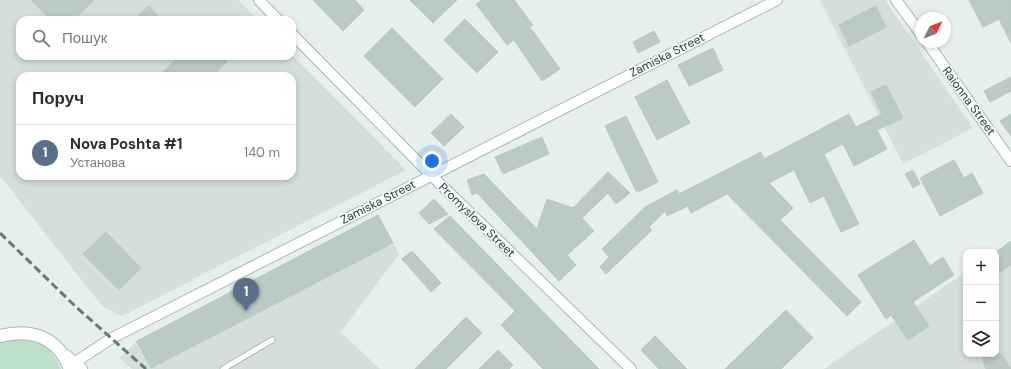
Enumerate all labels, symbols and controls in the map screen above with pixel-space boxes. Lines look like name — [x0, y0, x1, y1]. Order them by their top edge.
north arrow — [915, 12, 951, 48]
search box — [16, 16, 296, 60]
icon: search — [30, 27, 52, 49]
text: Пошук — [62, 28, 107, 48]
street label: Zamiska Street — [627, 29, 708, 81]
street label: Raionna Street — [939, 64, 999, 139]
text: Поруч — [32, 87, 84, 109]
text: Nova Poshta #1 — [70, 134, 182, 154]
text: 1 — [43, 144, 47, 161]
text: 140 m — [244, 144, 280, 161]
your location — [422, 151, 442, 171]
text: Установа — [70, 154, 125, 171]
street label: Zamiska Street — [338, 176, 419, 228]
street label: Promyslova Street — [435, 179, 519, 261]
map controls — [963, 249, 999, 357]
button: + — [963, 249, 999, 285]
pin: 1 — [233, 278, 259, 311]
button: − — [963, 285, 999, 321]
button: layers — [963, 321, 999, 357]

